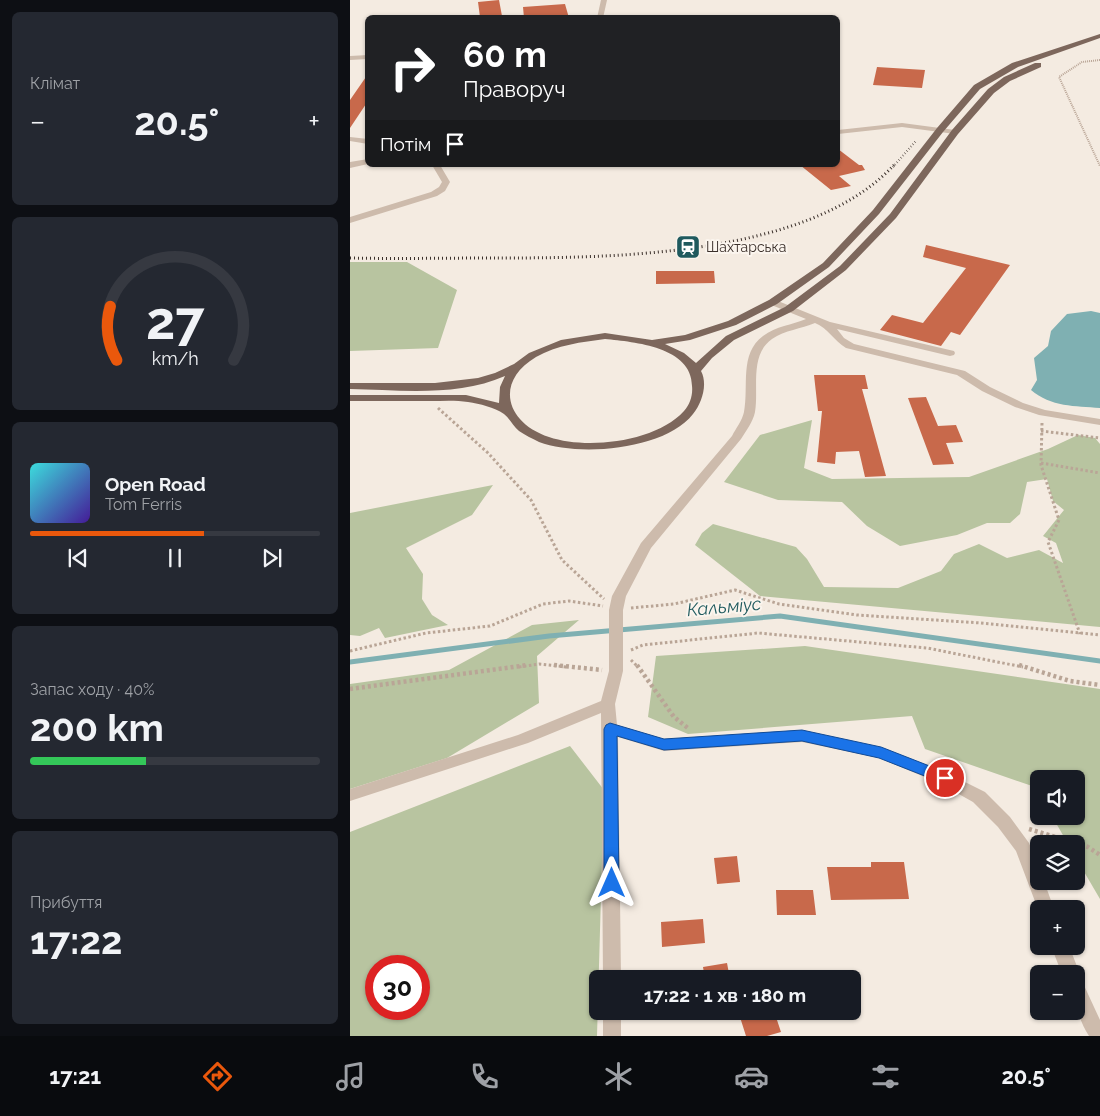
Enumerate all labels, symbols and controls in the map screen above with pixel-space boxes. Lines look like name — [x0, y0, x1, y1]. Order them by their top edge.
text: 60 m — [463, 34, 547, 75]
icon: right — [380, 35, 445, 100]
text: Клімат — [30, 74, 80, 93]
text: Праворуч — [463, 76, 566, 102]
text: 20.5° — [134, 99, 219, 144]
text: − — [30, 105, 45, 138]
text: + — [308, 105, 320, 138]
icon: arrive — [441, 130, 469, 158]
text: Потім — [380, 133, 431, 155]
station icon: Шахтарська — [675, 234, 701, 260]
place label: Шахтарська — [706, 239, 786, 255]
text: 27 — [146, 290, 205, 351]
text: km/h — [151, 348, 199, 369]
text: Open Road — [105, 473, 206, 495]
text: Tom Ferris — [105, 495, 182, 514]
icon: previous — [64, 544, 92, 572]
icon: pause — [161, 544, 189, 572]
icon: next — [258, 544, 286, 572]
water label: Кальміус — [686, 593, 762, 620]
text: Запас ходу · 40% — [30, 680, 154, 699]
text: 200 km — [30, 705, 164, 750]
pin — [924, 757, 966, 799]
icon: arrive — [931, 764, 959, 792]
map controls — [1030, 770, 1085, 1020]
button: sound — [1030, 770, 1085, 825]
button: layers — [1030, 835, 1085, 890]
position arrow — [585, 856, 637, 908]
text: Прибуття — [30, 893, 102, 912]
button: + — [1030, 900, 1085, 955]
text: 17:22 — [30, 918, 122, 963]
speed limit sign: 30 — [365, 955, 430, 1020]
button: − — [1030, 965, 1085, 1020]
text: 17:22 · 1 хв · 180 m — [644, 984, 806, 1006]
icon: directions — [200, 1059, 235, 1094]
icon: music — [333, 1059, 368, 1094]
icon: phone — [467, 1059, 502, 1094]
icon: climate — [601, 1059, 636, 1094]
icon: car — [734, 1059, 769, 1094]
icon: filters — [868, 1059, 903, 1094]
text: 17:21 — [49, 1063, 101, 1089]
text: 20.5° — [1001, 1063, 1051, 1089]

